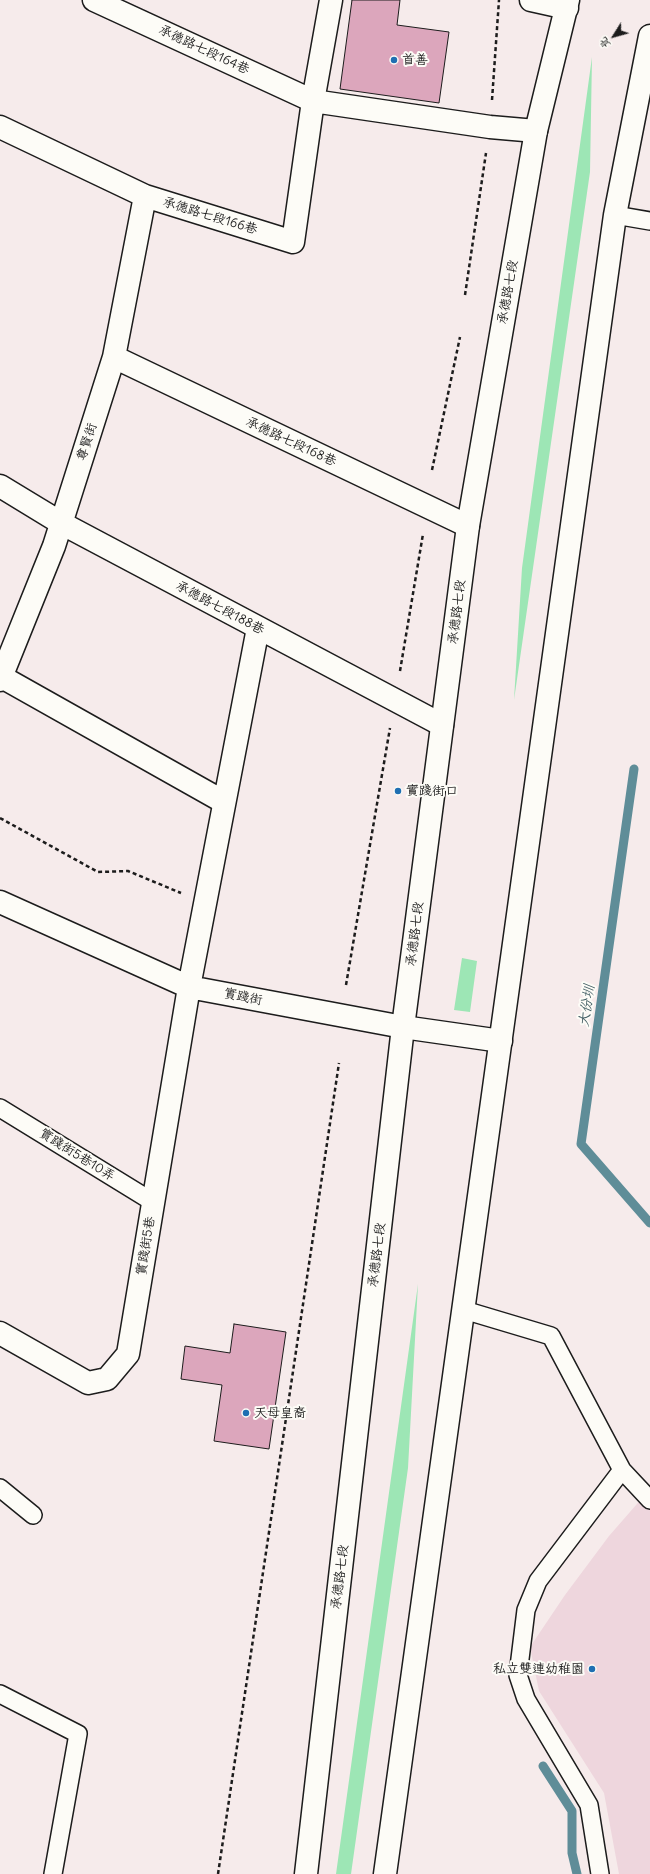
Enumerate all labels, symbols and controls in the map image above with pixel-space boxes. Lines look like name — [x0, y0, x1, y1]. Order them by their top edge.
north arrow — [594, 16, 634, 56]
street label: 承德路七段164巷 — [156, 22, 252, 78]
text: 北 — [596, 35, 613, 52]
place label: 首善 — [402, 52, 428, 68]
marker: 首善 — [389, 55, 399, 65]
street label: 承德路七段166巷 — [161, 194, 259, 238]
street label: 承德路七段 — [495, 259, 521, 325]
street label: 承德路七段168巷 — [243, 414, 339, 470]
street label: 尊賢街 — [74, 421, 100, 463]
street label: 承德路七段188巷 — [173, 578, 267, 638]
street label: 承德路七段 — [445, 579, 469, 645]
place label: 實踐街口 — [406, 783, 458, 799]
marker: 實踐街口 — [393, 786, 403, 796]
street label: 承德路七段 — [403, 901, 427, 967]
water label: 大份圳 — [576, 984, 598, 1028]
street label: 實踐街 — [222, 986, 264, 1008]
street label: 實踐街5巷10弄 — [36, 1126, 118, 1184]
street label: 實踐街5巷 — [134, 1215, 158, 1277]
street label: 承德路七段 — [365, 1222, 389, 1288]
place label: 天母皇裔 — [254, 1405, 306, 1421]
marker: 天母皇裔 — [241, 1408, 251, 1418]
street label: 承德路七段 — [328, 1544, 352, 1610]
place label: 私立雙連幼稚園 — [493, 1661, 584, 1677]
marker: 私立雙連幼稚園 — [587, 1664, 597, 1674]

